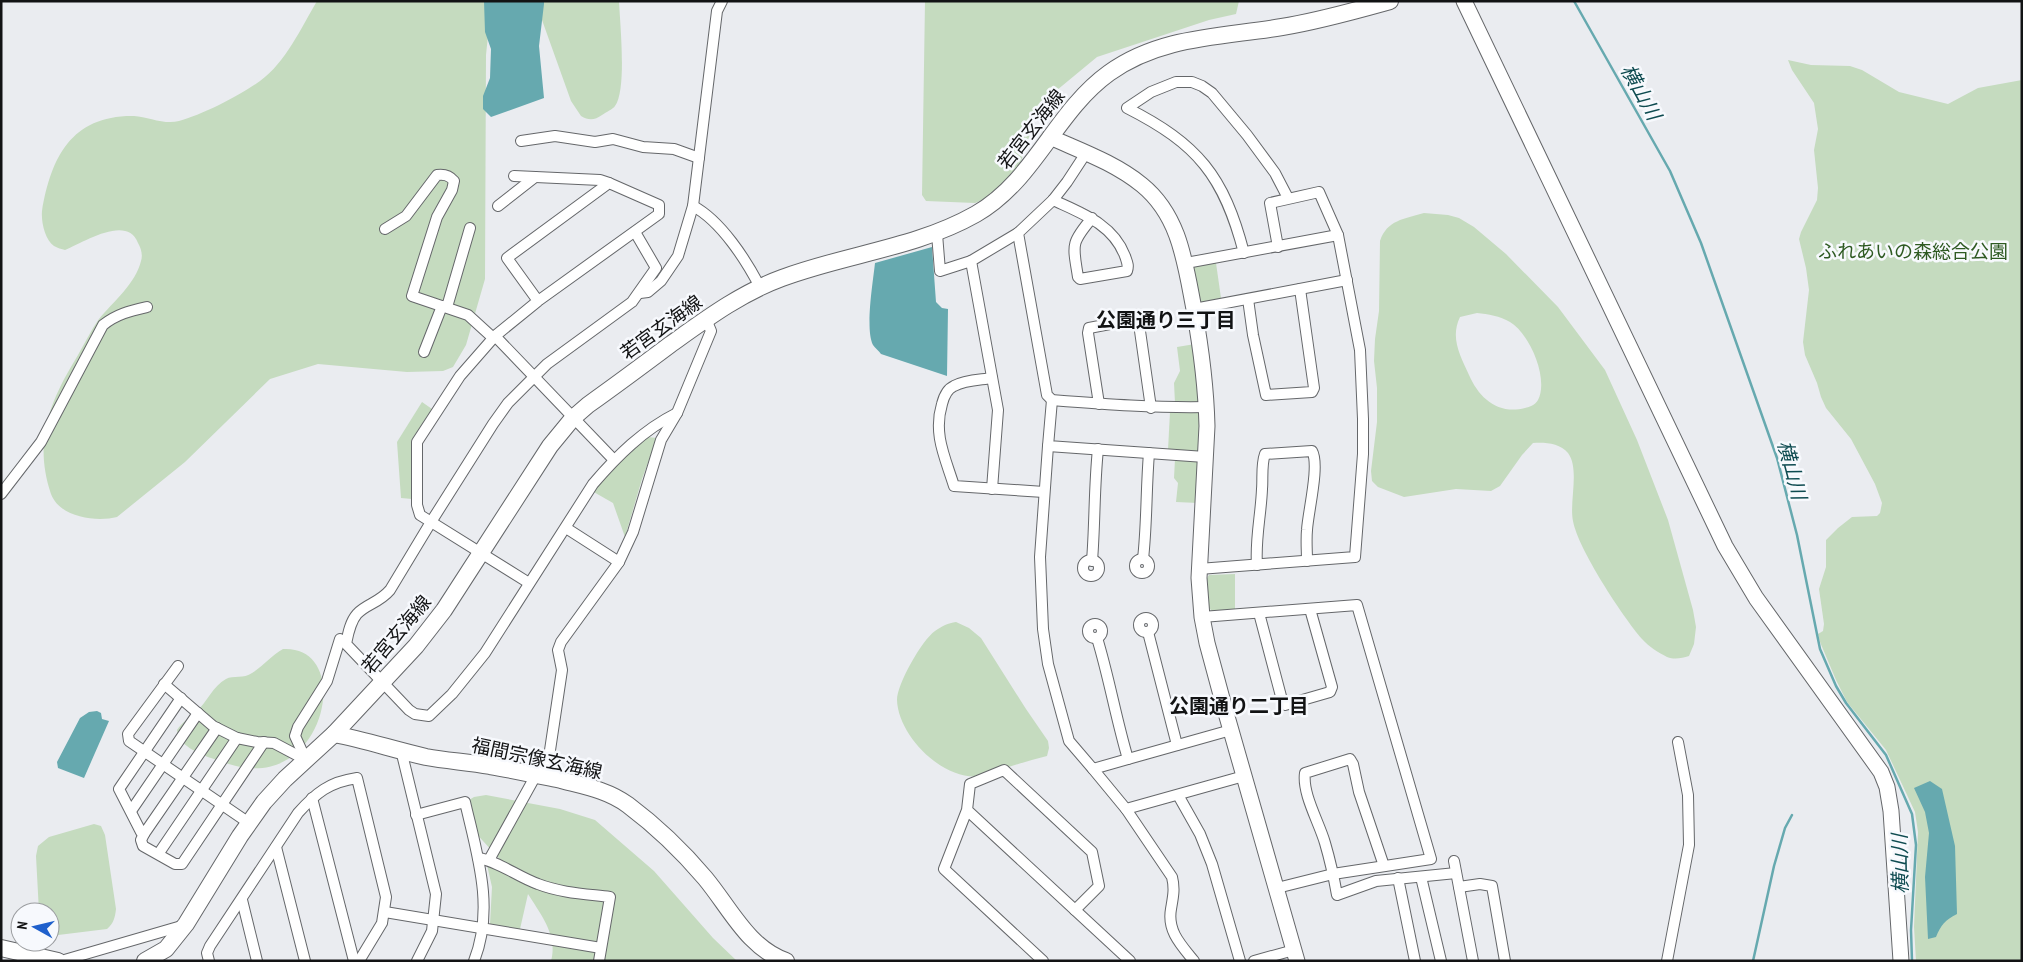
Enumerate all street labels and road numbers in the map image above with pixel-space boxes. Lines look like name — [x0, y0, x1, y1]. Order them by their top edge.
street label: 若宮玄海線 — [992, 84, 1070, 174]
street label: 若宮玄海線 — [616, 289, 706, 365]
street label: 若宮玄海線 — [356, 590, 436, 678]
street label: 福間宗像玄海線 — [469, 732, 605, 784]

